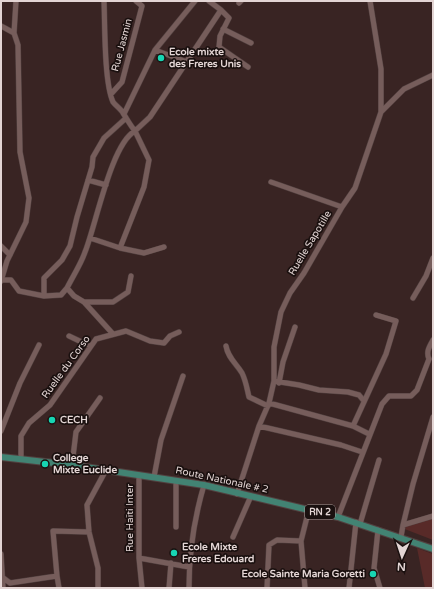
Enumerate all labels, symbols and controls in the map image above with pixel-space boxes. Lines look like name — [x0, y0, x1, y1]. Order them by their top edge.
street label: Rue Jasmin — [109, 17, 135, 73]
place label: Ecole mixte des Freres Unis — [169, 46, 241, 70]
marker: Ecole mixte des Freres Unis — [156, 53, 166, 63]
street label: Ruelle Sapotille — [286, 208, 334, 277]
street label: Ruelle du Corso — [39, 333, 93, 401]
place label: CECH — [60, 414, 88, 426]
marker: CECH — [47, 415, 57, 425]
place label: College Mixte Euclide — [53, 452, 117, 476]
marker: College Mixte Euclide — [40, 459, 50, 469]
street label: Route Nationale # 2 — [174, 464, 270, 496]
street label: Rue Haïti Inter — [124, 484, 136, 552]
road number: RN 2 — [305, 505, 335, 519]
north arrow — [382, 537, 422, 577]
place label: Ecole Mixte Freres Edouard — [182, 541, 254, 565]
marker: Ecole Mixte Freres Edouard — [169, 548, 179, 558]
text: N — [397, 560, 406, 573]
place label: Ecole Sainte Maria Goretti — [241, 568, 365, 580]
marker: Ecole Sainte Maria Goretti — [368, 569, 378, 579]

